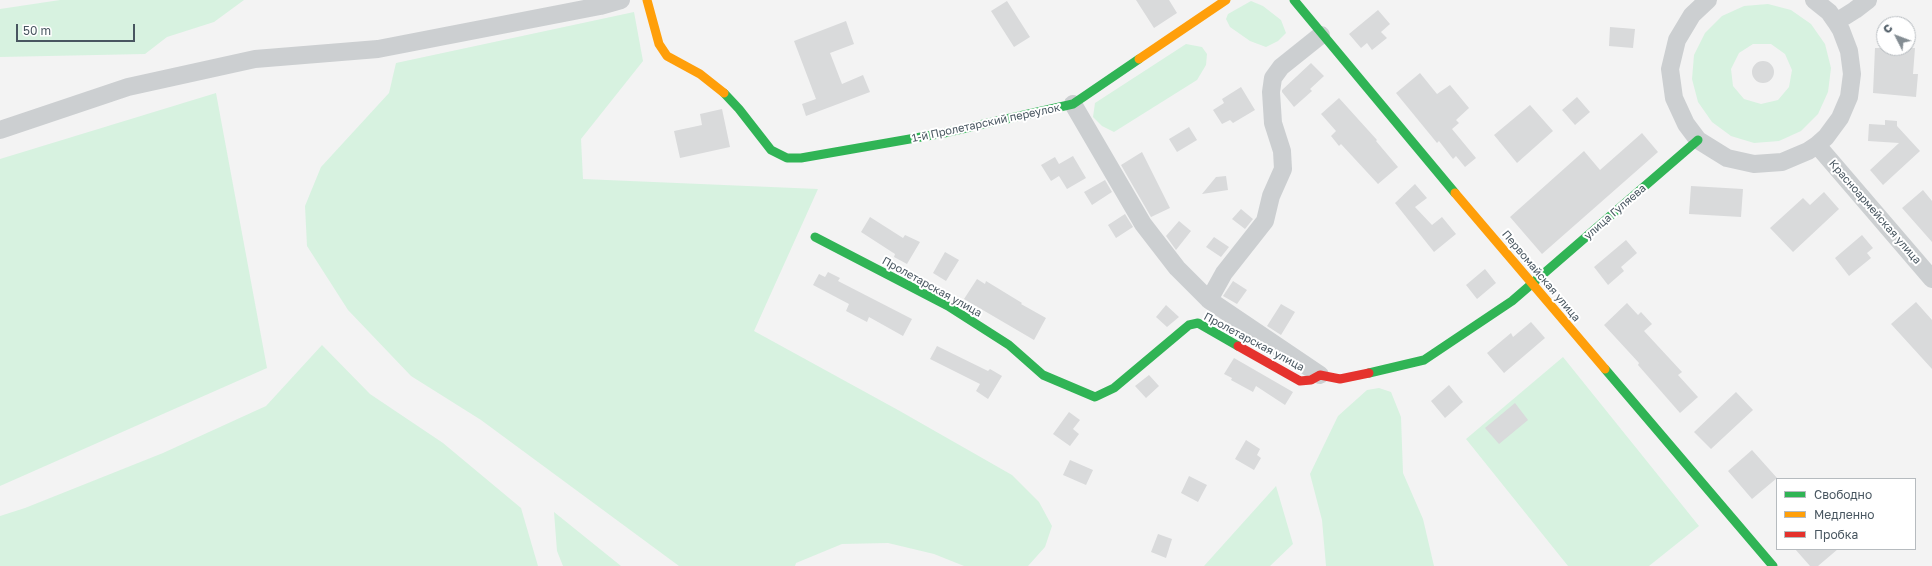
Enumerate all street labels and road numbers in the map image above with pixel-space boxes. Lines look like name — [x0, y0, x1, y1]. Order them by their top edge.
street label: 1-й Пролетарский переулок — [911, 101, 1061, 145]
street label: Красноармейская улица — [1826, 157, 1924, 267]
street label: улица Гуляева — [1581, 182, 1649, 242]
street label: Первомайская улица — [1499, 228, 1583, 324]
street label: Пролетарская улица — [880, 254, 984, 320]
street label: Пролетарская улица — [1201, 310, 1307, 374]

